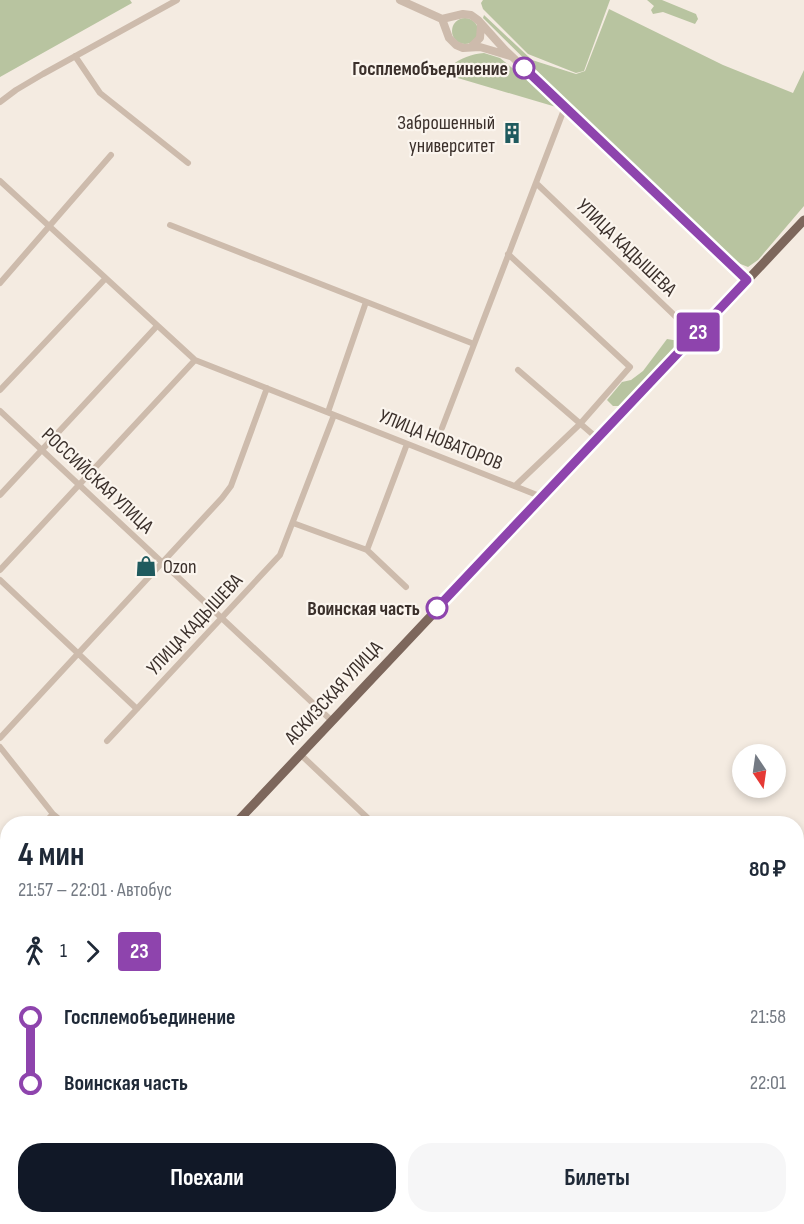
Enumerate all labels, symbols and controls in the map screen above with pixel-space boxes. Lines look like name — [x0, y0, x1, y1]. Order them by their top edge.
place label: Госплемобъединение — [352, 57, 508, 81]
marker: Госплемобъединение — [513, 57, 535, 79]
place label: Заброшенный университет — [397, 111, 495, 158]
building icon: Заброшенный университет — [500, 121, 524, 145]
street label: УЛИЦА КАДЫШЕВА — [571, 194, 682, 302]
line badge: 23 — [671, 312, 725, 352]
text: 23 — [689, 320, 707, 345]
street label: УЛИЦА НОВАТОРОВ — [375, 404, 506, 476]
street label: РОССИЙСКАЯ УЛИЦА — [36, 423, 159, 539]
shop icon: Ozon — [134, 554, 158, 578]
place label: Ozon — [163, 555, 197, 579]
street label: УЛИЦА КАДЫШЕВА — [142, 569, 248, 680]
place label: Воинская часть — [307, 597, 420, 621]
marker: Воинская часть — [426, 597, 448, 619]
street label: АСКИЗСКАЯ УЛИЦА — [279, 636, 388, 750]
north arrow — [732, 744, 786, 798]
map controls — [732, 744, 786, 798]
text: 4 мин — [18, 835, 84, 875]
text: 80 ₽ — [749, 856, 786, 883]
text: 21:57 – 22:01 · Автобус — [18, 878, 172, 902]
icon: walk — [18, 935, 51, 968]
icon: forward — [76, 935, 109, 968]
text: 1 — [60, 939, 67, 963]
text: 23 — [130, 939, 149, 964]
text: Госплемобъединение — [64, 1004, 235, 1031]
text: 21:58 — [750, 1005, 786, 1029]
text: Воинская часть — [64, 1070, 188, 1097]
text: 22:01 — [750, 1071, 786, 1095]
button: Поехали — [18, 1143, 396, 1212]
button: Билеты — [408, 1143, 786, 1212]

